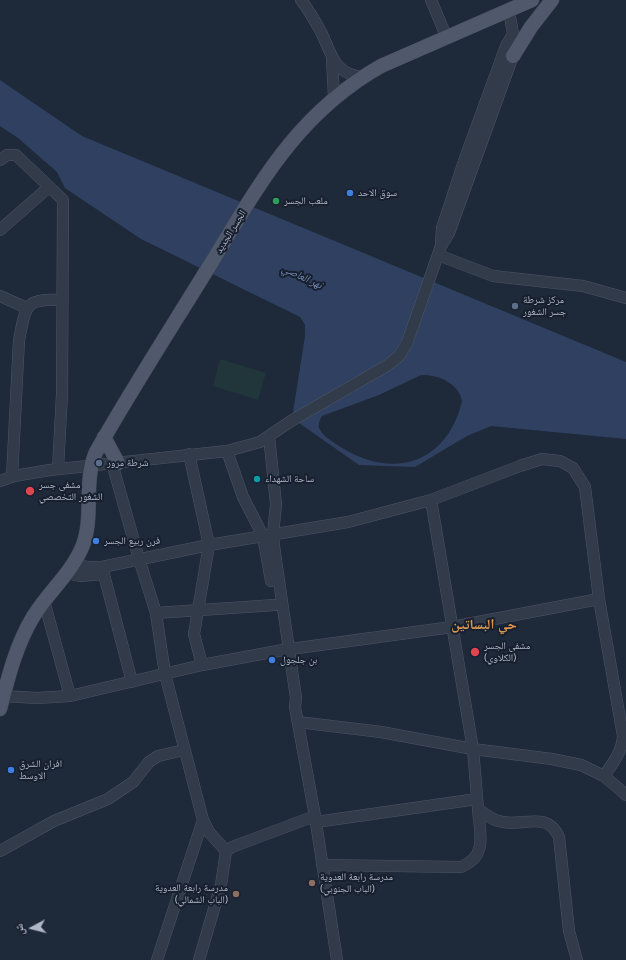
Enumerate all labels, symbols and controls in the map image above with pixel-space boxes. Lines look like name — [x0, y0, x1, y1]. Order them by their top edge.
place label: سوق الاحد — [358, 187, 397, 199]
marker: سوق الاحد — [345, 188, 355, 198]
place label: ملعب الجسر — [284, 195, 328, 207]
marker: ملعب الجسر — [271, 196, 281, 206]
street label: الجسر الجديد — [213, 208, 249, 256]
water label: نهر العاصي — [280, 262, 324, 292]
place label: مركز شرطة جسر الشغور — [523, 294, 566, 318]
marker: مركز شرطة جسر الشغور — [510, 301, 520, 311]
place label: شرطة مرور — [107, 457, 148, 469]
marker: شرطة مرور — [94, 458, 104, 468]
place label: ساحة الشهداء — [265, 473, 314, 485]
marker: ساحة الشهداء — [252, 474, 262, 484]
place label: مشفى جسر الشغور التخصصي — [39, 479, 103, 502]
marker: مشفى جسر الشغور التخصصي — [24, 485, 36, 497]
place label: فرن ربيع الجسر — [104, 535, 160, 547]
marker: فرن ربيع الجسر — [91, 536, 101, 546]
district label: حي البساتين — [451, 617, 517, 633]
place label: مشفى الجسر (الكلاوي) — [484, 640, 530, 664]
marker: مشفى الجسر (الكلاوي) — [469, 646, 481, 658]
place label: بن جلجول — [280, 654, 317, 666]
marker: بن جلجول — [267, 655, 277, 665]
place label: افران الشرق الاوسط — [19, 758, 62, 782]
marker: افران الشرق الاوسط — [6, 765, 16, 775]
place label: مدرسة رابعة العدوية (الباب الجنوبي) — [320, 871, 393, 894]
marker: مدرسة رابعة العدوية (الباب الجنوبي) — [307, 878, 317, 888]
place label: مدرسة رابعة العدوية (الباب الشمالي) — [155, 882, 228, 906]
marker: مدرسة رابعة العدوية (الباب الشمالي) — [231, 889, 241, 899]
north arrow — [12, 908, 52, 948]
text: ش — [12, 923, 27, 936]

